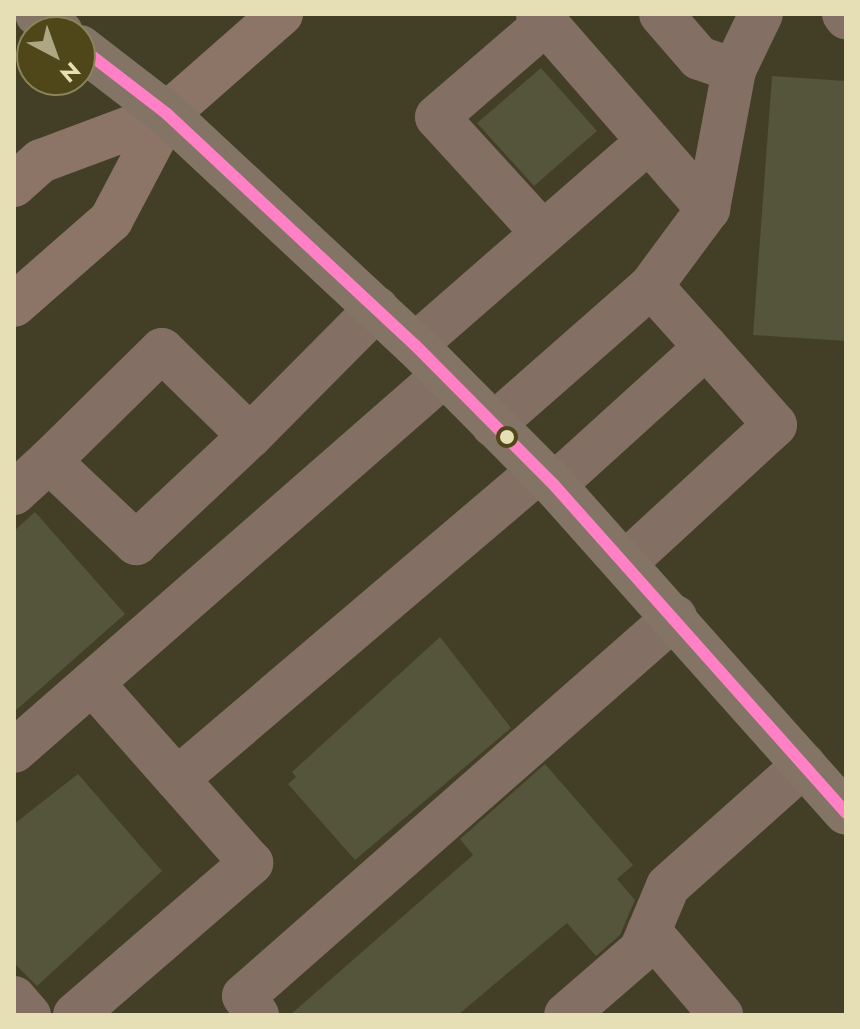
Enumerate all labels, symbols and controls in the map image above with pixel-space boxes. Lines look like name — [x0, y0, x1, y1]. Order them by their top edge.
north arrow — [16, 16, 96, 96]
text: N — [53, 55, 88, 90]
unlabelled marker — [499, 429, 515, 445]

